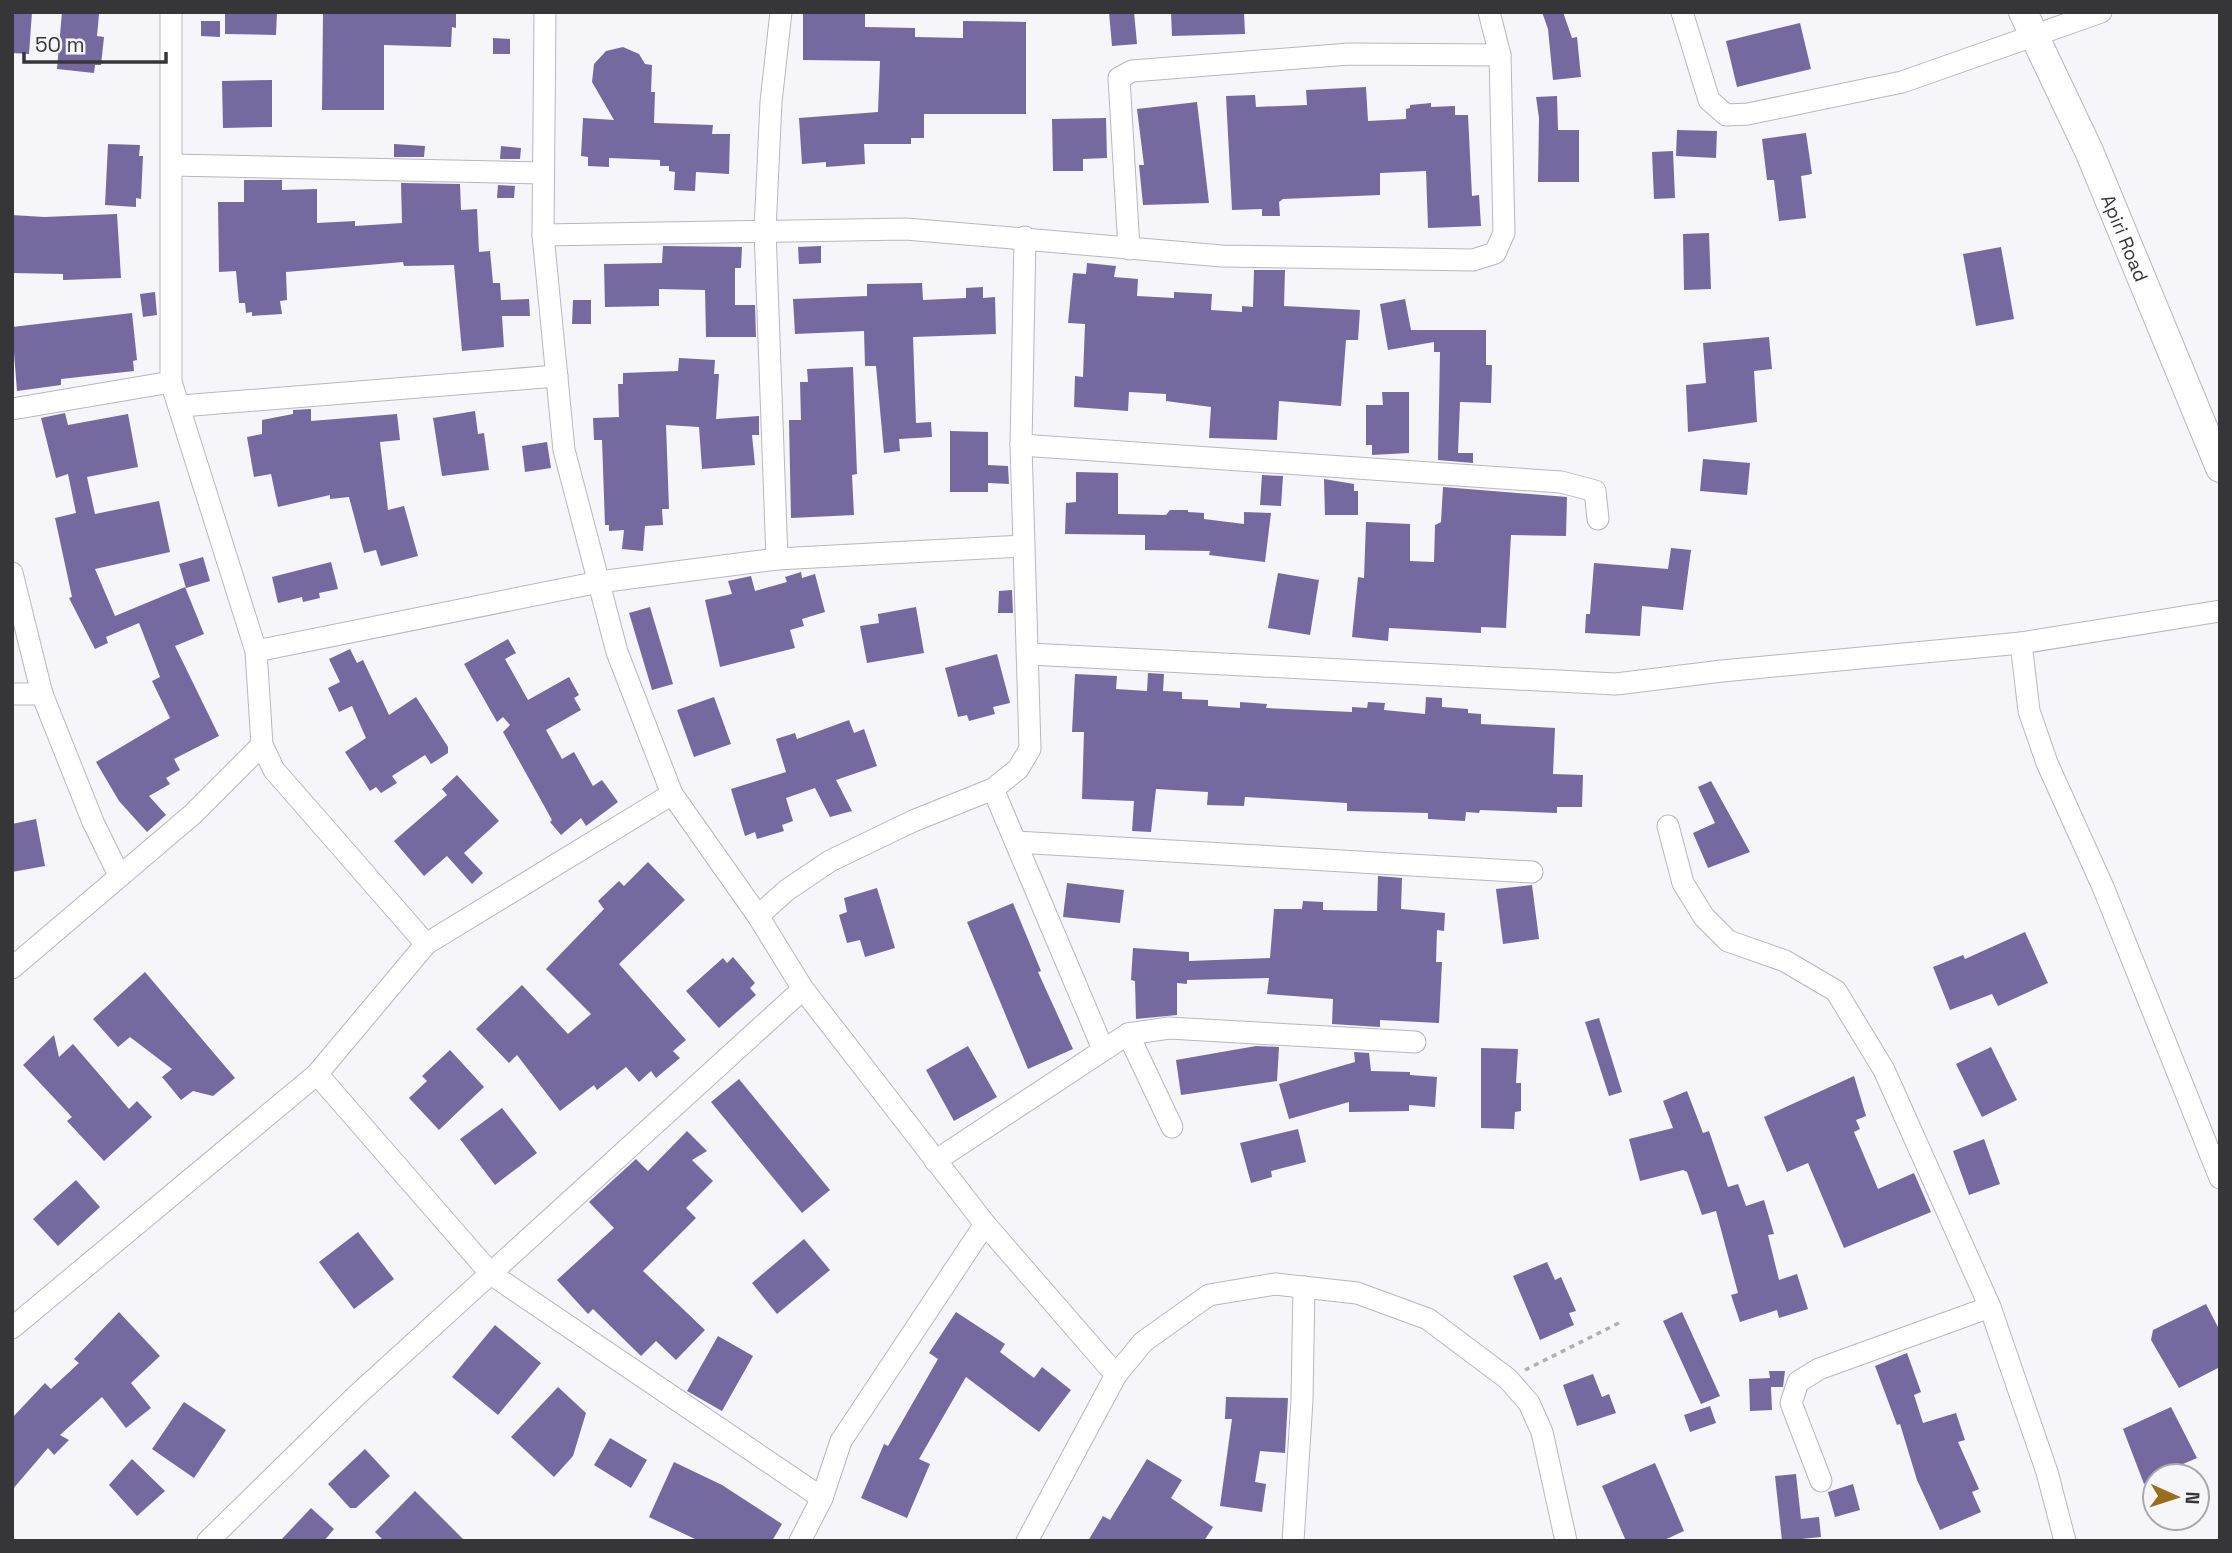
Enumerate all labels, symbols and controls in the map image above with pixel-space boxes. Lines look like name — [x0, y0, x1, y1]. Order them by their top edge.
scale bar — [24, 21, 166, 65]
text: 50 m — [35, 31, 85, 58]
street label: Apiri Road — [2096, 191, 2154, 285]
north arrow — [2141, 1462, 2211, 1532]
text: N — [2180, 1491, 2205, 1505]

